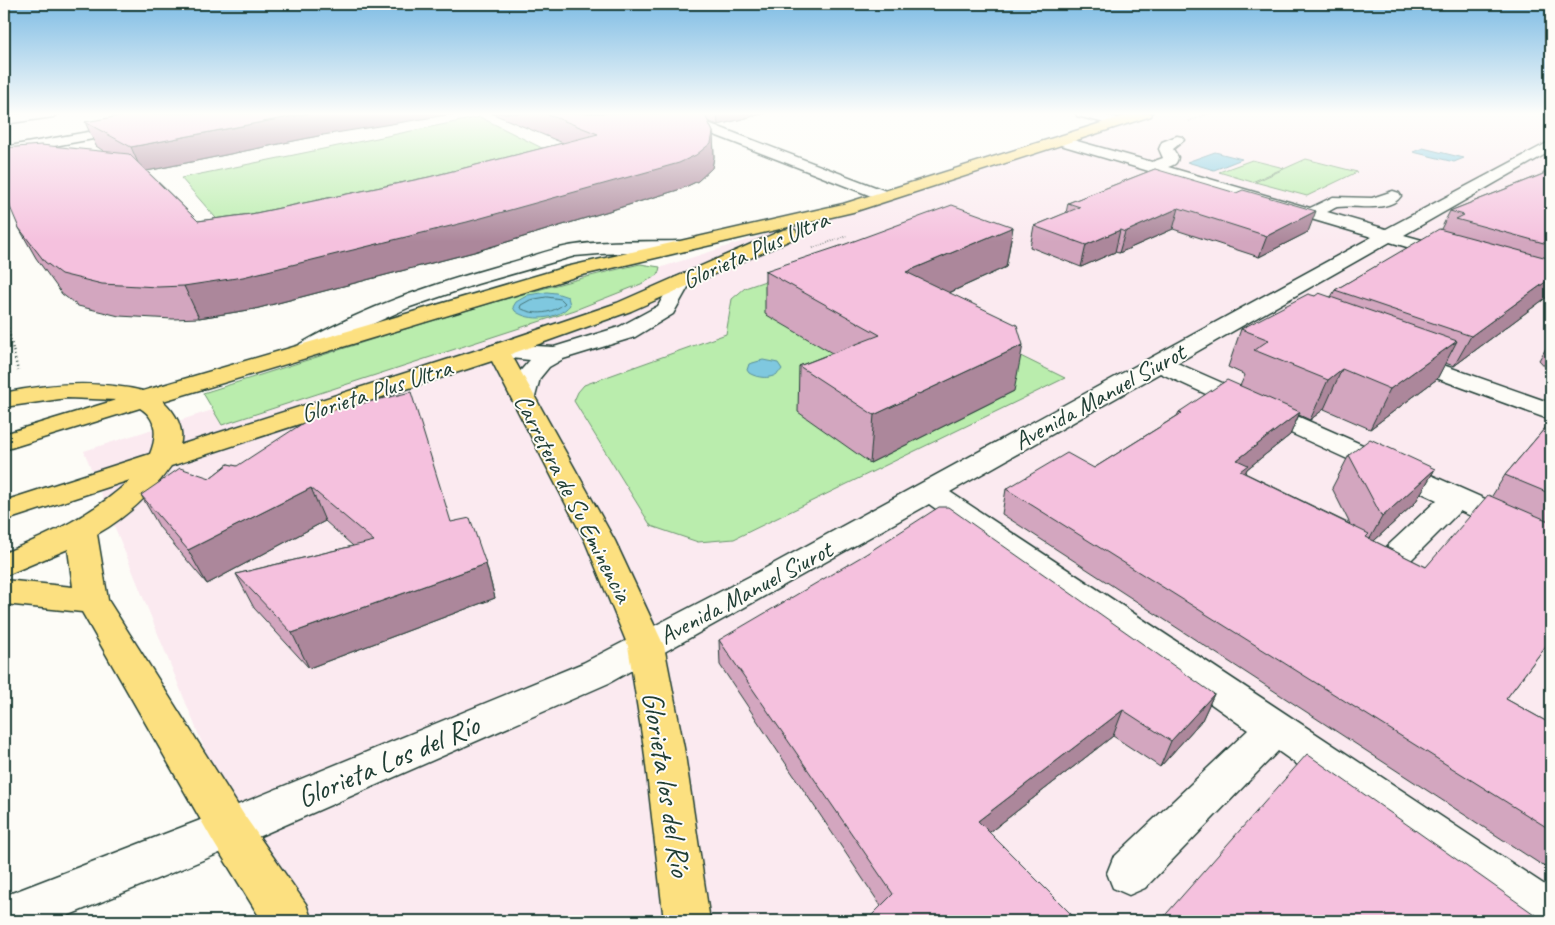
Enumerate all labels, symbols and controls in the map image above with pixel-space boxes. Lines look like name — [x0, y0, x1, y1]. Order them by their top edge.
street label: Glorieta Plus Ultra — [677, 203, 835, 296]
street label: Avenida Manuel Siurot — [1008, 335, 1193, 457]
street label: Glorieta Plus Ultra — [297, 351, 458, 430]
street label: Carretera de Su Eminencia — [507, 389, 640, 610]
street label: Avenida Manuel Siurot — [653, 533, 840, 652]
street label: Glorieta los del Río — [634, 689, 701, 880]
street label: Glorieta Los del Río — [291, 705, 486, 816]

